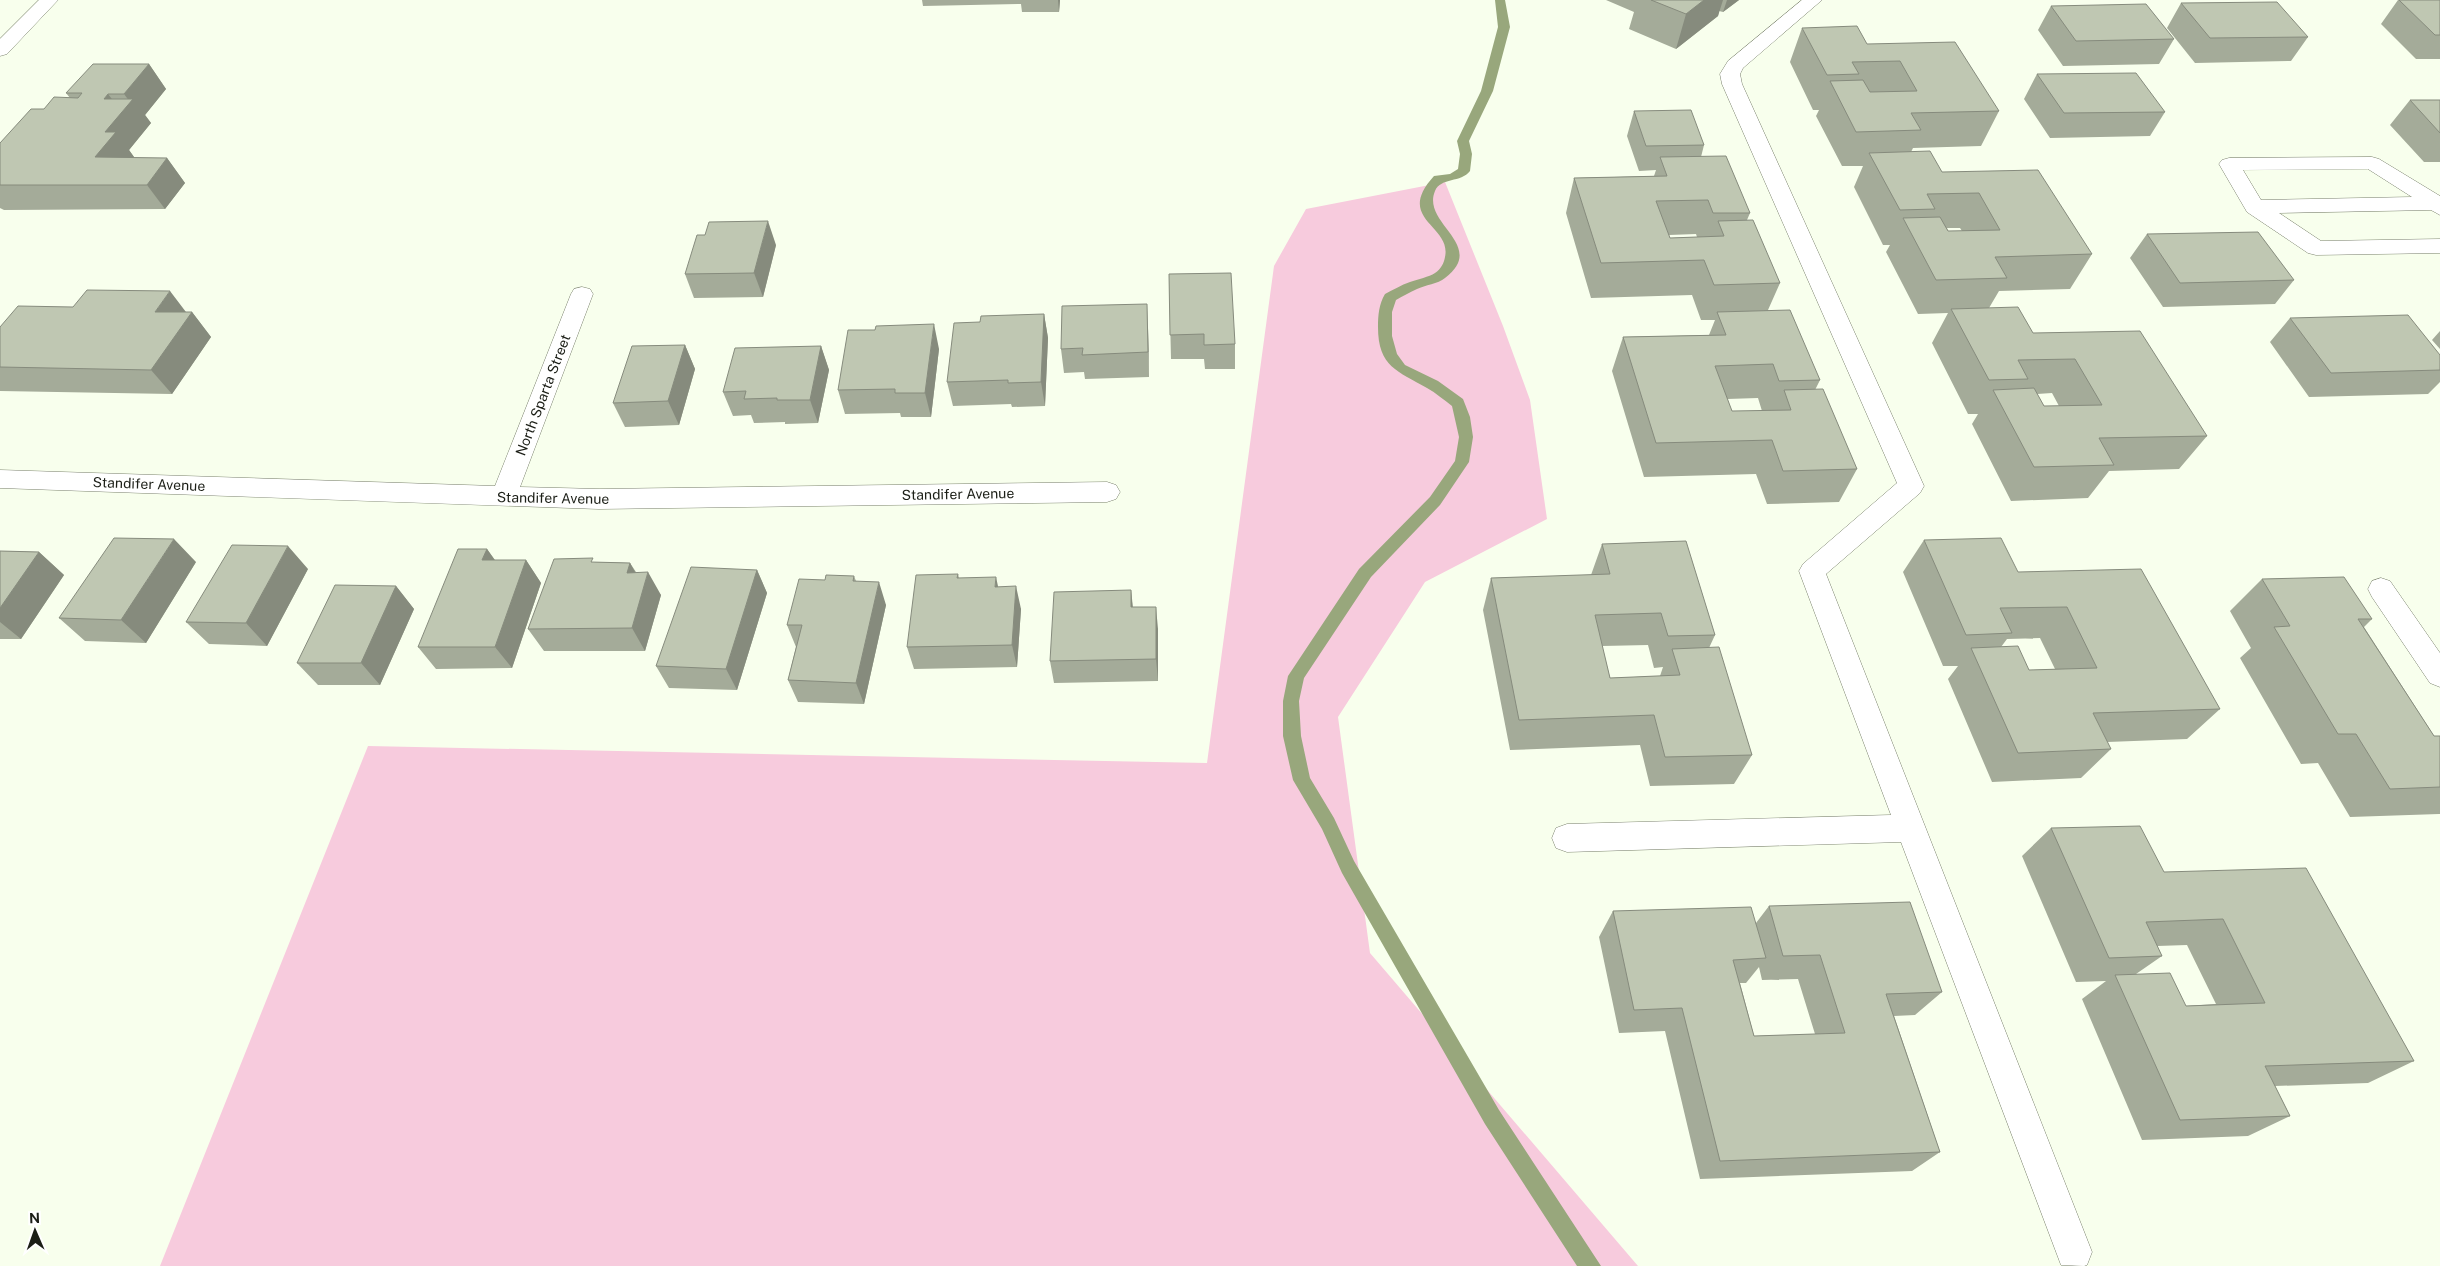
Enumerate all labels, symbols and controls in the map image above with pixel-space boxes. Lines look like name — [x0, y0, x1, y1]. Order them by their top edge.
street label: North Sparta Street — [512, 332, 574, 458]
street label: Standifer Avenue — [92, 474, 206, 494]
street label: Standifer Avenue — [902, 485, 1014, 503]
street label: Standifer Avenue — [497, 489, 609, 507]
north arrow — [10, 1206, 60, 1256]
text: N — [29, 1210, 40, 1226]

